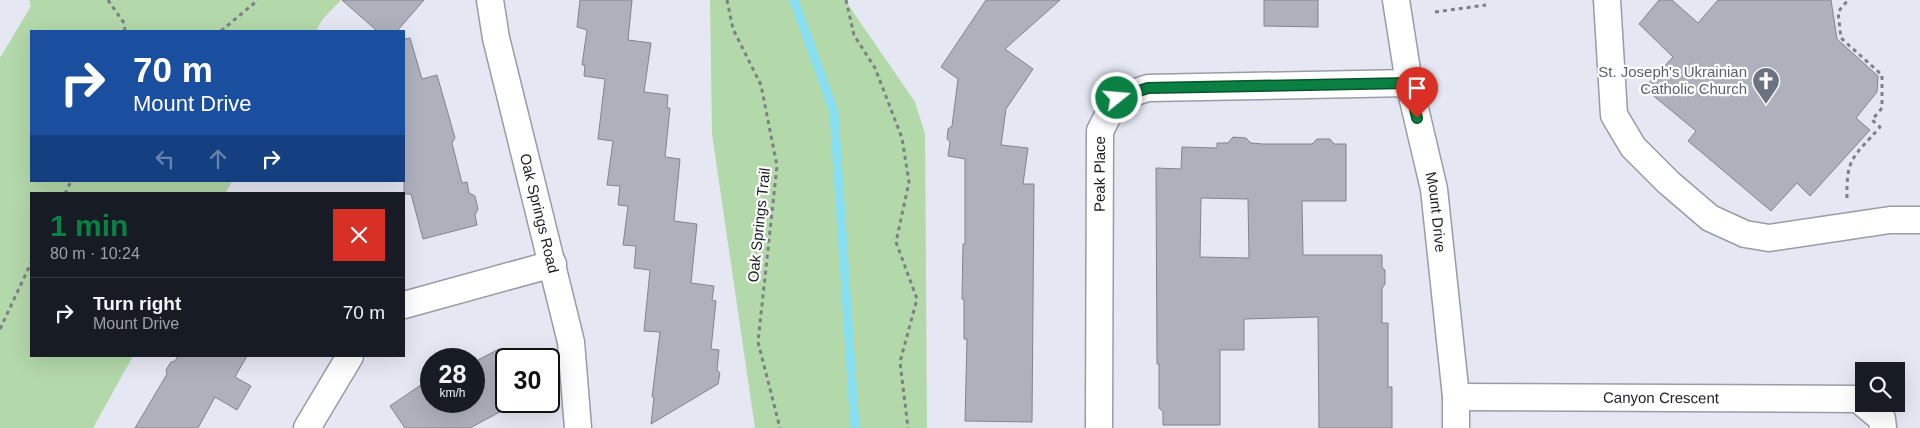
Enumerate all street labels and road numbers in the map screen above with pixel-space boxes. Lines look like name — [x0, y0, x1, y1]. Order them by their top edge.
street label: Peak Place — [1091, 136, 1108, 212]
street label: Oak Springs Road — [517, 152, 563, 275]
street label: Oak Springs Trail — [744, 167, 773, 283]
street label: Mount Drive — [1422, 170, 1450, 253]
street label: Canyon Crescent — [1603, 389, 1720, 406]

